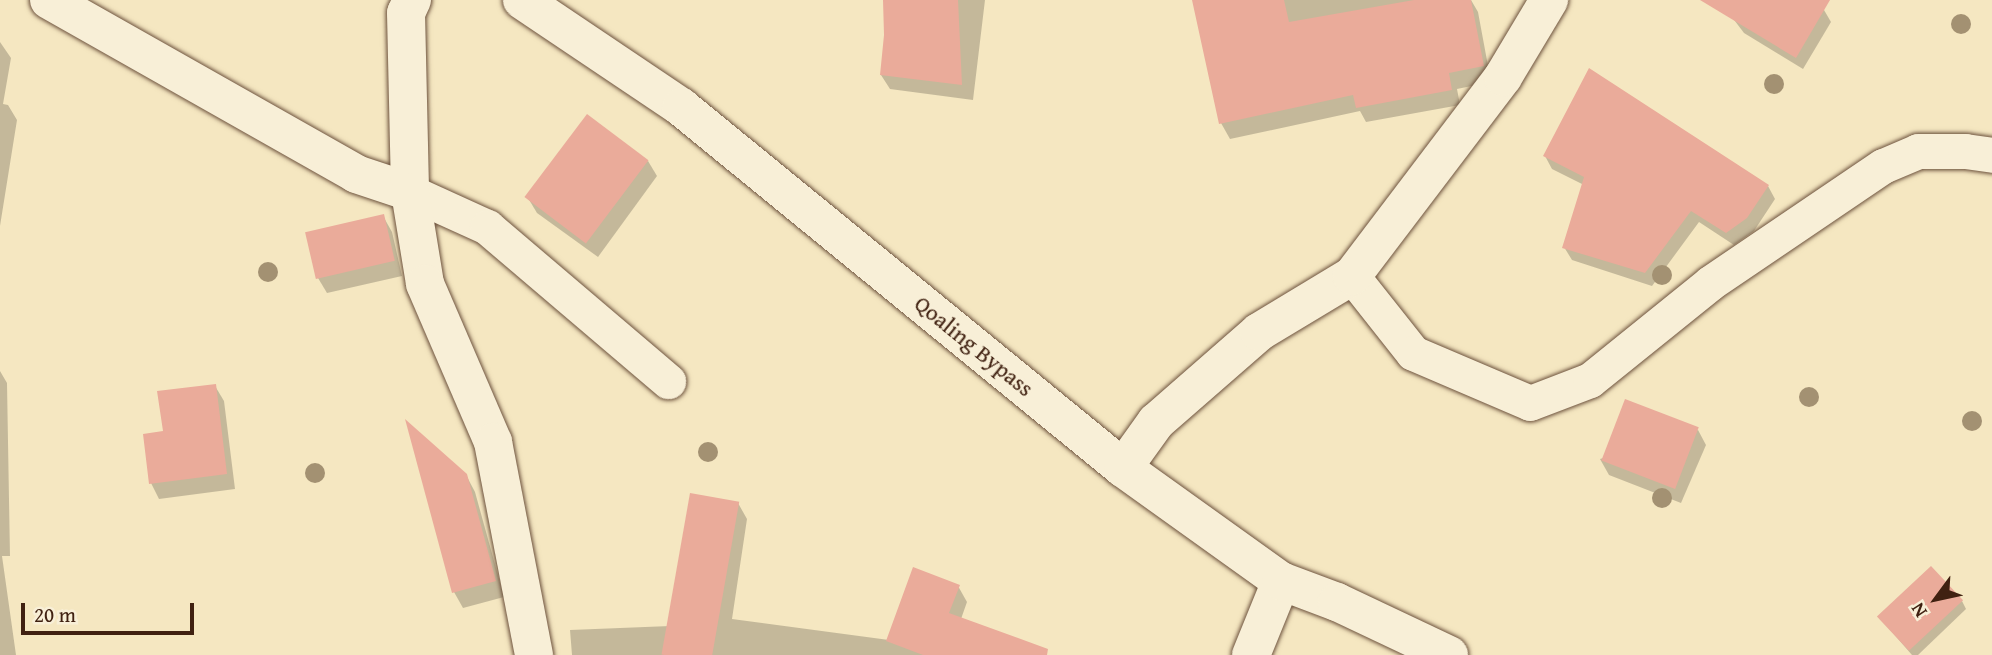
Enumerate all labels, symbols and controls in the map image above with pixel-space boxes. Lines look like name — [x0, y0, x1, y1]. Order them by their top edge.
street label: Qoaling Bypass — [909, 290, 1039, 402]
north arrow — [1901, 564, 1971, 634]
scale bar — [24, 588, 198, 632]
text: N — [1903, 597, 1934, 623]
text: 20 m — [34, 599, 76, 630]

